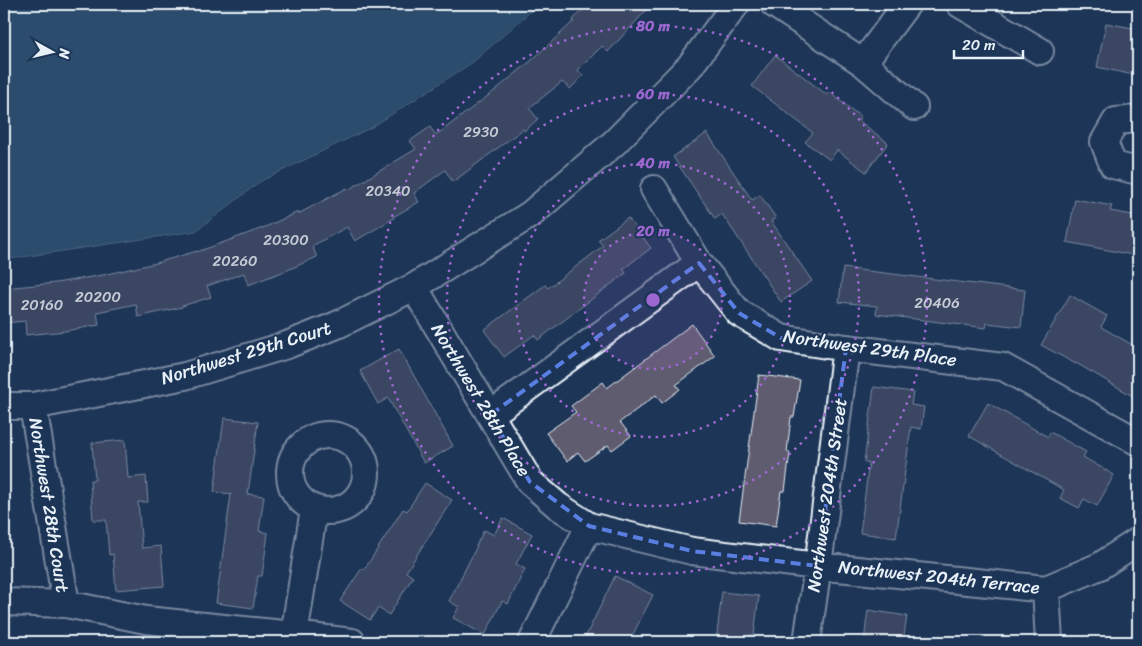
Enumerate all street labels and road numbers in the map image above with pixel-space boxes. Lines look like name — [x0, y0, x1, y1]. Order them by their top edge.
street label: Northwest 29th Court — [157, 312, 335, 394]
street label: Northwest 28th Place — [422, 317, 540, 483]
street label: Northwest 29th Place — [781, 320, 959, 376]
street label: Northwest 204th Street — [798, 396, 856, 594]
street label: Northwest 28th Court — [19, 415, 79, 595]
street label: Northwest 204th Terrace — [837, 551, 1042, 604]

